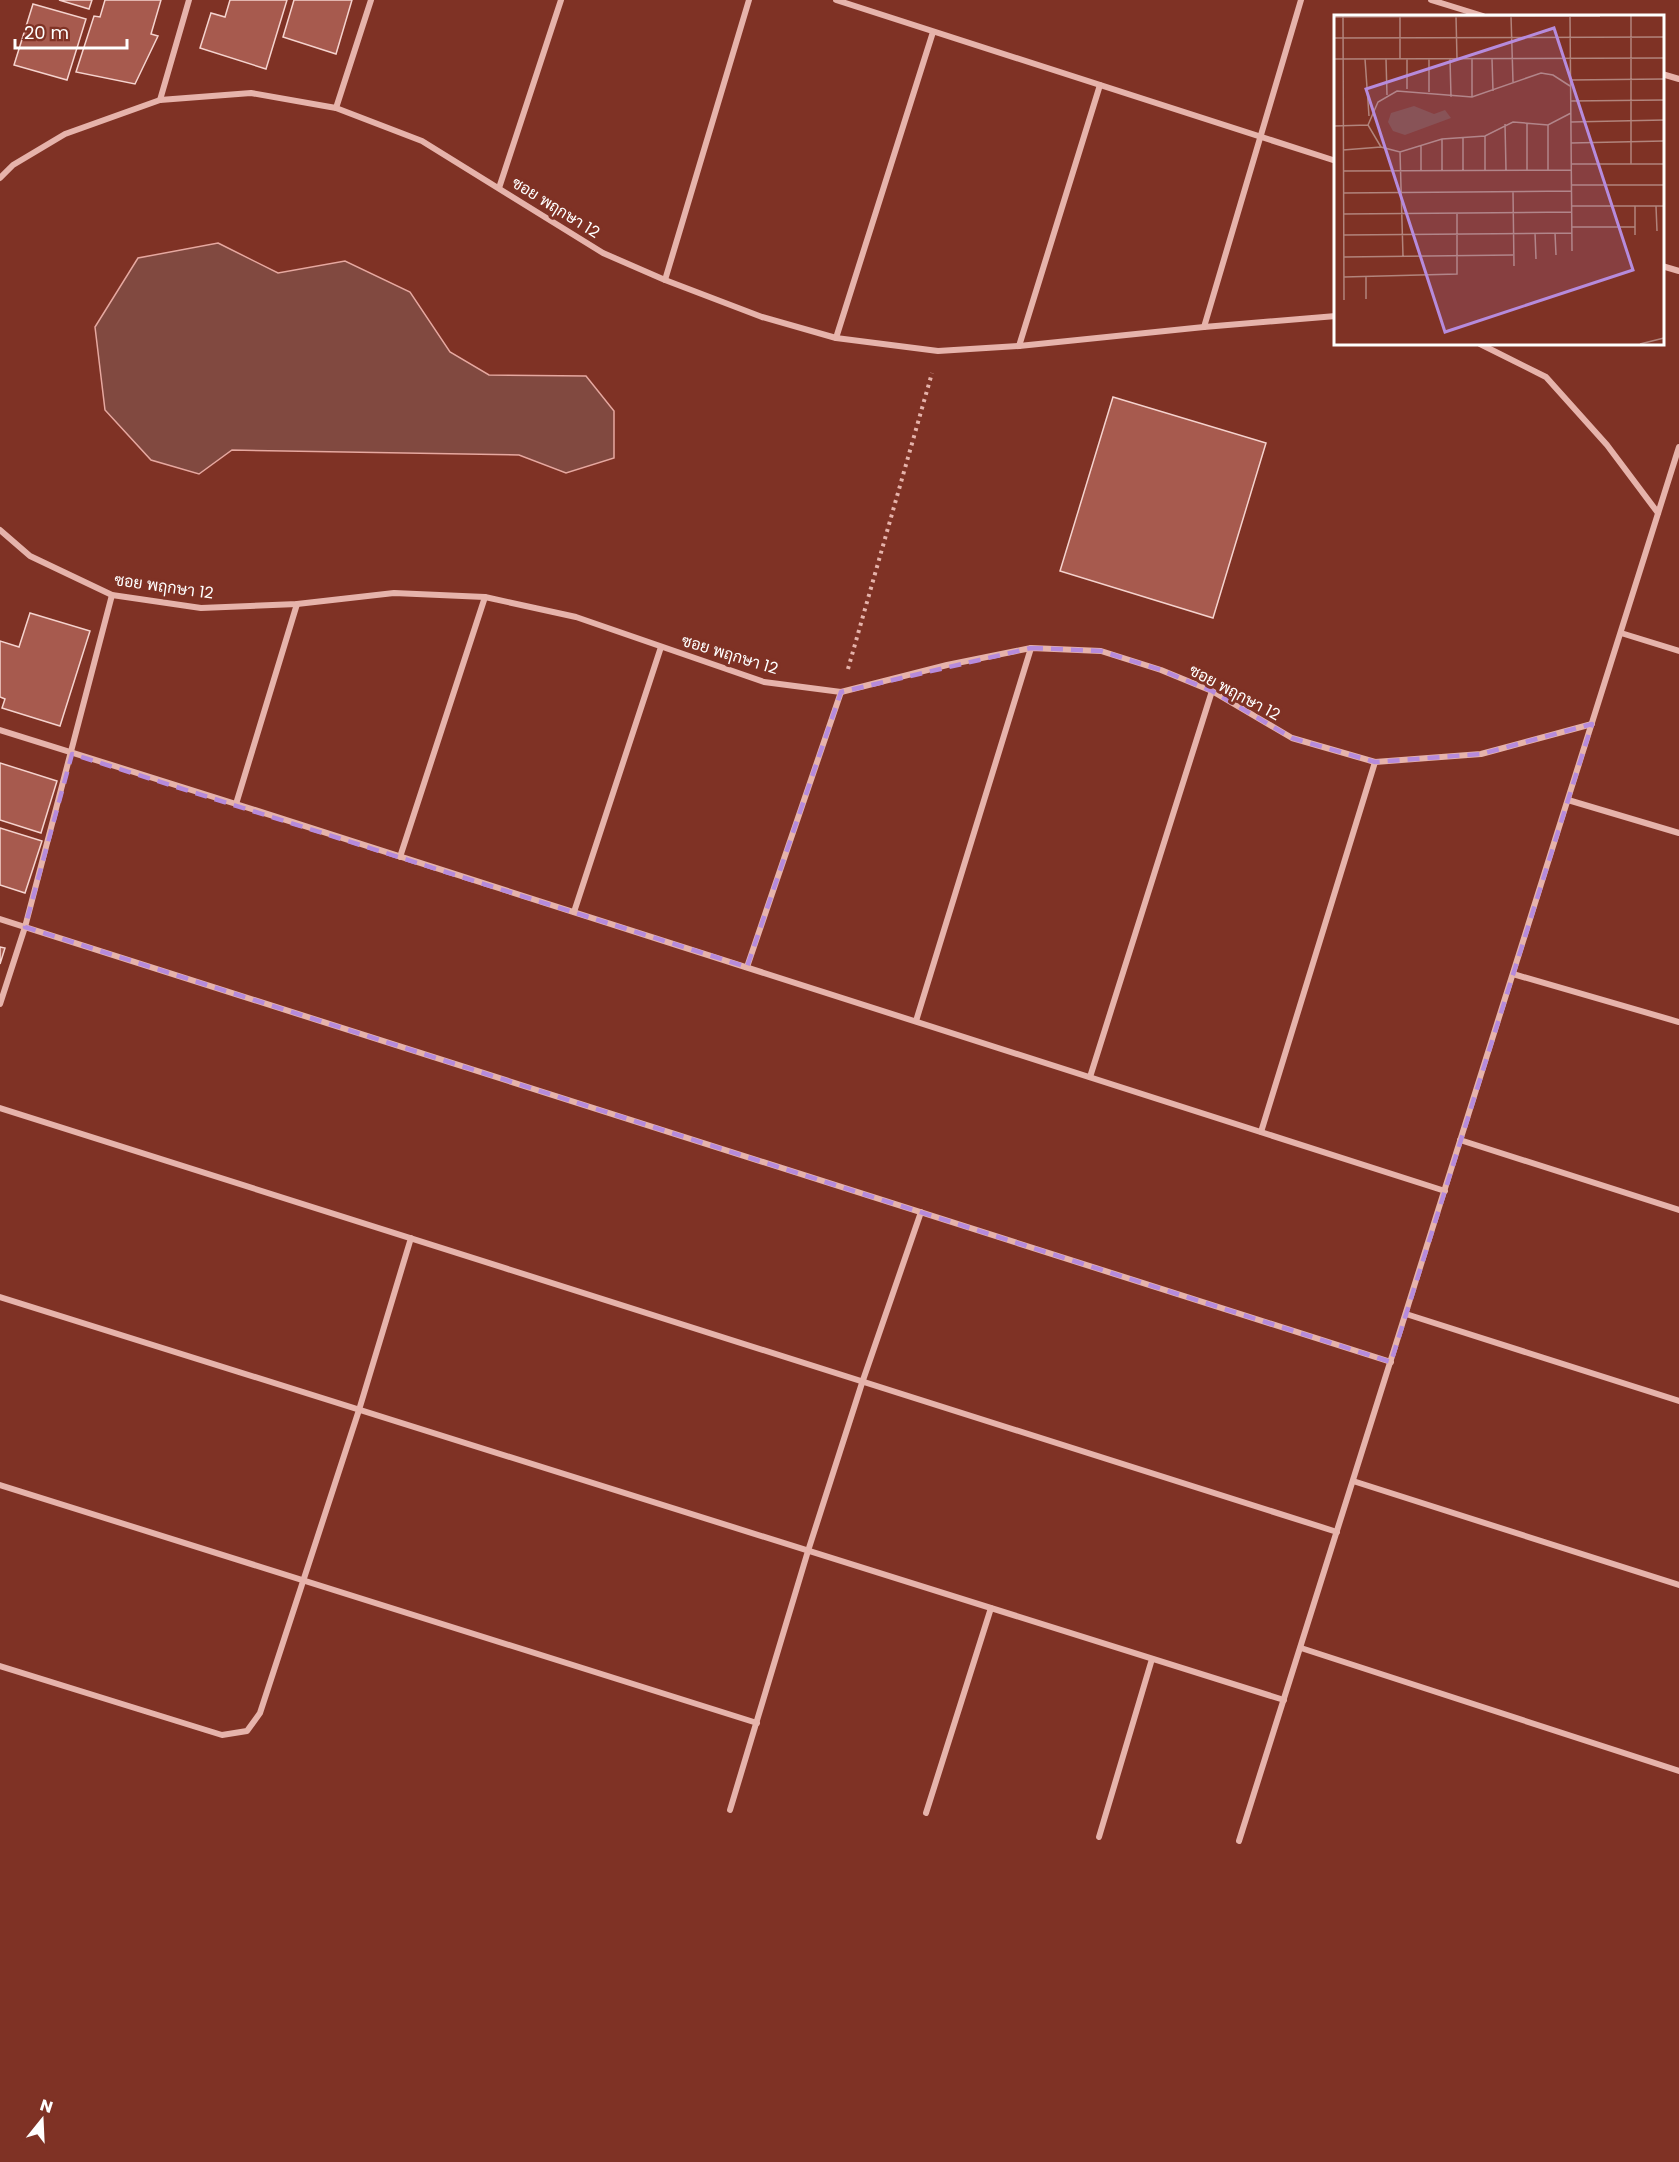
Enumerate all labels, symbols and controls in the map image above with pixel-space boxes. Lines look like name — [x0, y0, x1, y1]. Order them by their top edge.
scale bar — [15, 12, 128, 50]
inset map — [1334, 15, 1664, 345]
text: 20 m — [24, 20, 69, 45]
street label: ซอย พฤกษา 12 — [507, 171, 604, 244]
street label: ซอย พฤกษา 12 — [113, 568, 215, 605]
street label: ซอย พฤกษา 12 — [679, 629, 781, 680]
street label: ซอย พฤกษา 12 — [1185, 659, 1284, 726]
north arrow — [12, 2090, 72, 2150]
text: N — [37, 2093, 56, 2119]

